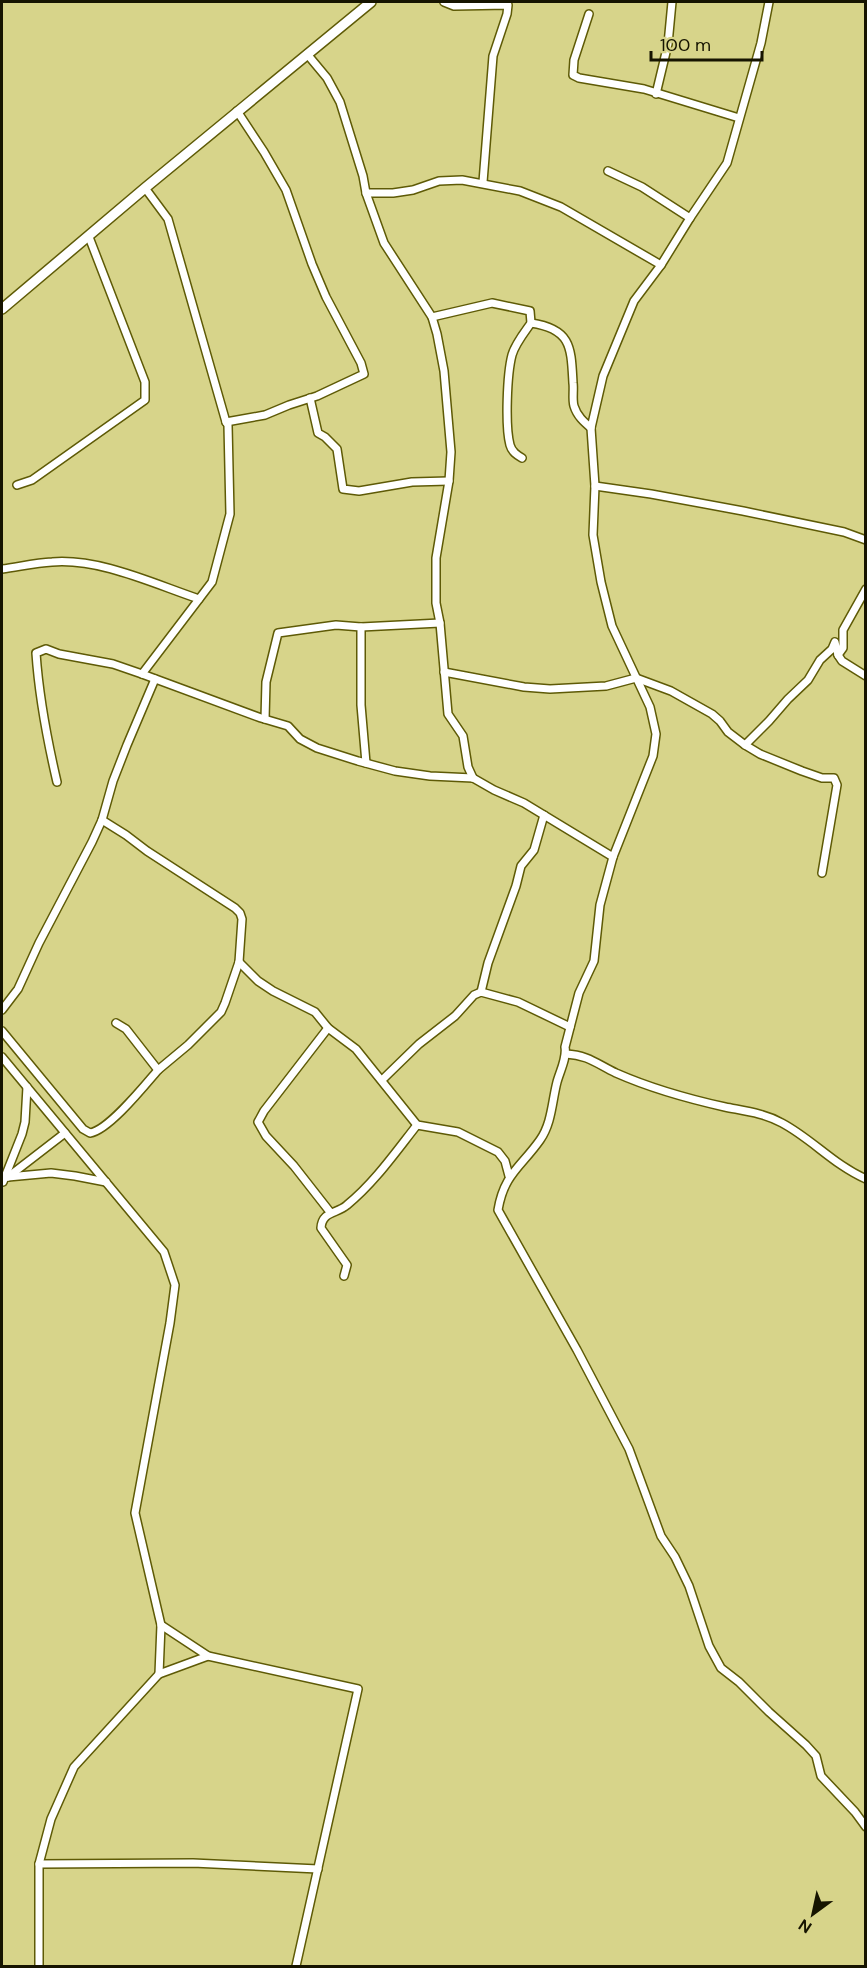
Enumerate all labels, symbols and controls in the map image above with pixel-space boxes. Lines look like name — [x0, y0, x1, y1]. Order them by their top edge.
scale bar — [651, 24, 762, 62]
text: 100 m — [660, 33, 711, 57]
north arrow — [783, 1884, 843, 1944]
text: N — [794, 1914, 816, 1938]

